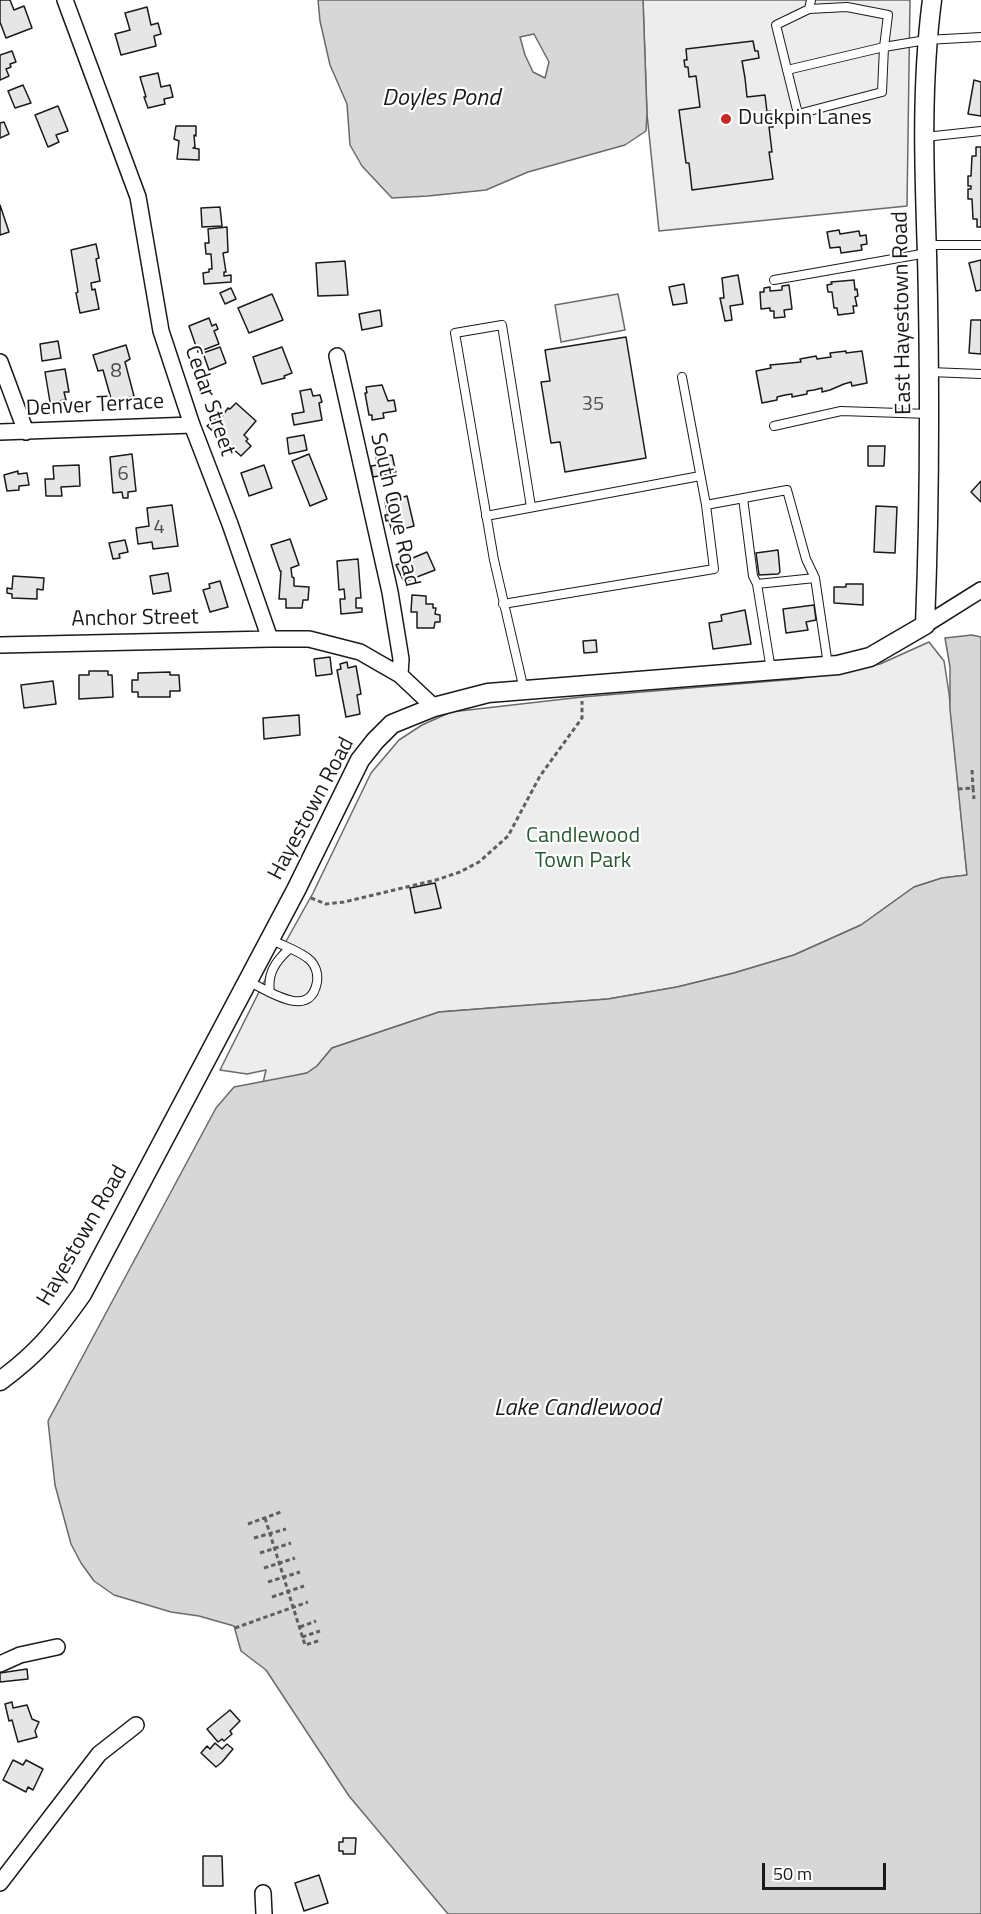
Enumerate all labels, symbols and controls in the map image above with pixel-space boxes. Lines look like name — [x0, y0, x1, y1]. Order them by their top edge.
water label: Doyles Pond — [382, 85, 500, 113]
place label: Duckpin Lanes — [738, 106, 872, 132]
marker: Duckpin Lanes — [719, 112, 733, 126]
street label: East Hayestown Road — [888, 211, 918, 415]
street label: Cedar Street — [178, 342, 240, 460]
house number: 8 — [110, 360, 122, 384]
street label: Denver Terrace — [25, 389, 165, 423]
house number: 35 — [582, 393, 604, 417]
street label: South Cove Road — [364, 431, 424, 589]
house number: 6 — [117, 463, 129, 487]
house number: 4 — [153, 516, 165, 540]
street label: Anchor Street — [71, 605, 199, 633]
street label: Hayestown Road — [263, 733, 361, 885]
park label: Candlewood Town Park — [526, 824, 640, 876]
street label: Hayestown Road — [32, 1161, 134, 1311]
water label: Lake Candlewood — [494, 1395, 660, 1423]
scale bar — [765, 1851, 890, 1889]
text: 50 m — [773, 1860, 812, 1887]

